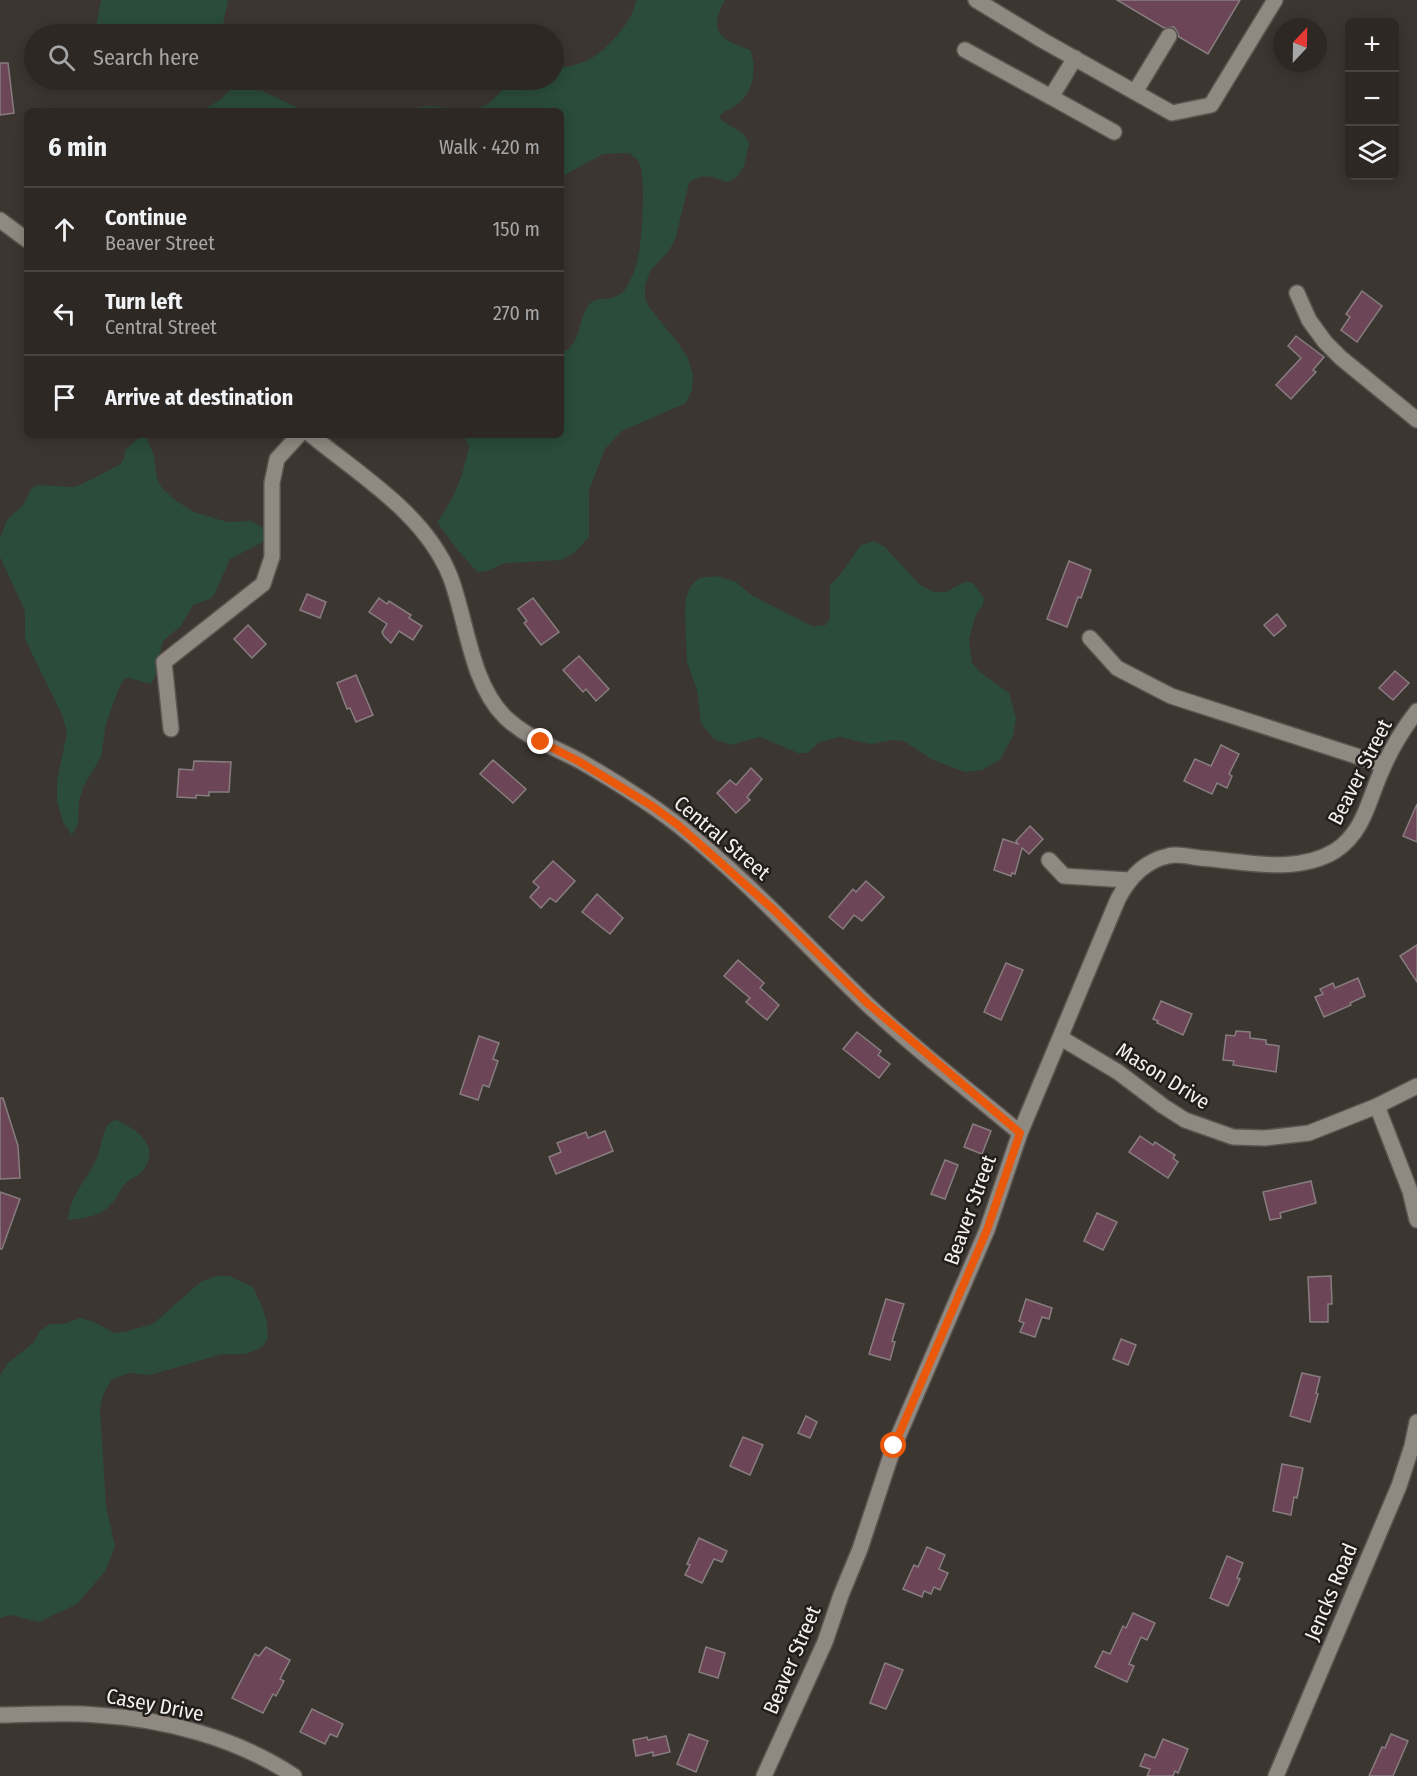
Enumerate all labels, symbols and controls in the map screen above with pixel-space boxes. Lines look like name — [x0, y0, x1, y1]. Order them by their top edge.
north arrow — [1273, 18, 1327, 72]
map controls — [1345, 18, 1399, 180]
button: + — [1345, 18, 1399, 72]
search box — [24, 24, 564, 90]
icon: search — [45, 41, 78, 74]
text: Search here — [93, 44, 199, 71]
button: − — [1345, 72, 1399, 126]
button: layers — [1345, 126, 1399, 180]
text: 6 min — [48, 132, 107, 163]
text: Walk · 420 m — [439, 135, 540, 159]
text: Continue — [105, 204, 187, 231]
icon: ahead — [48, 213, 81, 246]
text: 150 m — [493, 217, 540, 241]
text: Beaver Street — [105, 231, 215, 255]
text: Turn left — [105, 288, 183, 315]
icon: left — [48, 297, 81, 330]
text: 270 m — [493, 301, 540, 325]
text: Central Street — [105, 315, 217, 339]
icon: arrive — [48, 381, 81, 414]
text: Arrive at destination — [105, 384, 293, 411]
street label: Beaver Street — [1322, 715, 1398, 829]
route end — [527, 728, 553, 754]
street label: Central Street — [669, 790, 775, 886]
street label: Mason Drive — [1111, 1037, 1215, 1115]
street label: Beaver Street — [938, 1151, 1002, 1269]
route start — [880, 1432, 906, 1458]
street label: Jencks Road — [1299, 1539, 1363, 1645]
street label: Beaver Street — [758, 1602, 827, 1718]
street label: Casey Drive — [104, 1683, 206, 1727]

